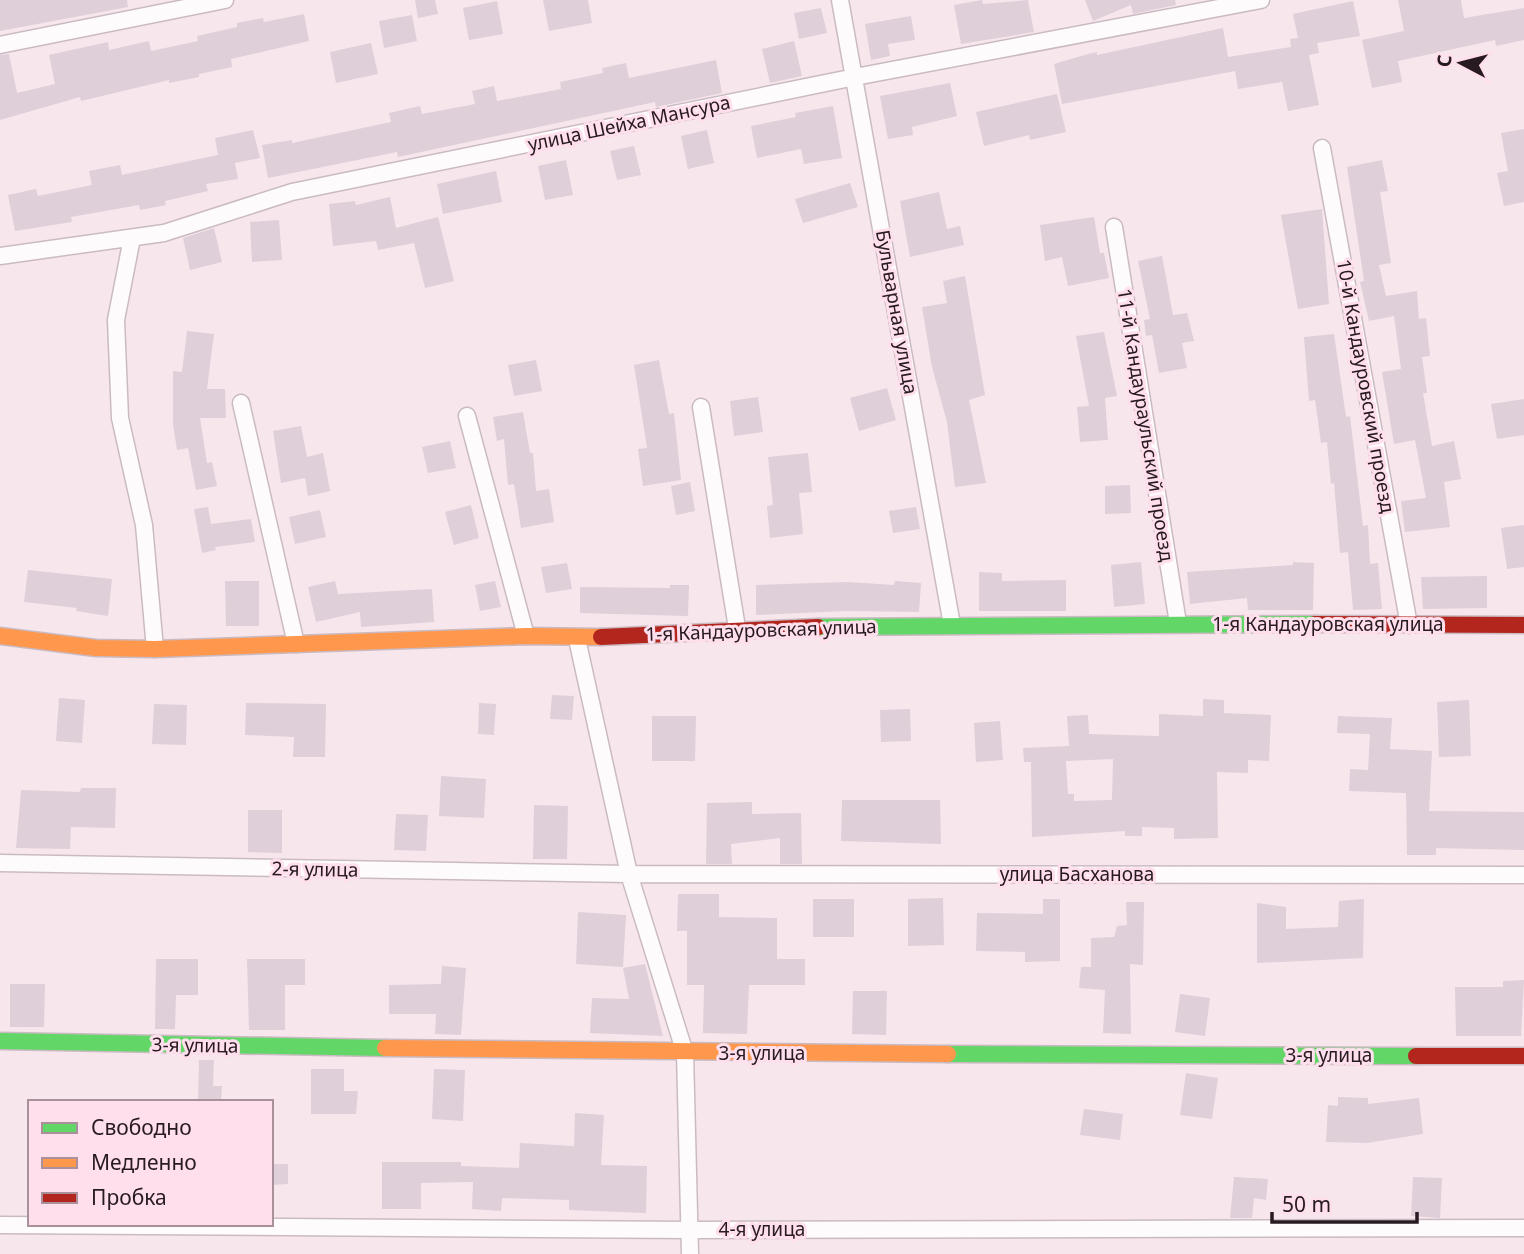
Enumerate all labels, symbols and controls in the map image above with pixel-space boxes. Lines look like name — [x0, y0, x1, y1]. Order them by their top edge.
north arrow — [1426, 28, 1496, 98]
text: С — [1430, 53, 1458, 69]
street label: улица Шейха Мансура — [525, 89, 733, 157]
street label: Бульварная улица — [870, 228, 924, 396]
street label: 10-й Кандауровский проезд — [1331, 257, 1401, 515]
street label: 11-й Кандаураульский проезд — [1112, 287, 1180, 564]
street label: 1-я Кандауровская улица — [1212, 611, 1444, 637]
street label: 1-я Кандауровская улица — [645, 613, 877, 647]
street label: 2-я улица — [271, 855, 359, 883]
street label: улица Басханова — [1000, 861, 1154, 887]
street label: 3-я улица — [151, 1031, 239, 1059]
street label: 3-я улица — [719, 1040, 805, 1066]
street label: 3-я улица — [1286, 1042, 1372, 1068]
legend — [28, 1100, 273, 1226]
text: Свободно — [91, 1113, 192, 1141]
text: Медленно — [91, 1148, 197, 1176]
scale bar — [1272, 1180, 1417, 1224]
text: Пробка — [91, 1183, 167, 1211]
text: 50 m — [1282, 1190, 1331, 1218]
street label: 4-я улица — [719, 1216, 805, 1242]

